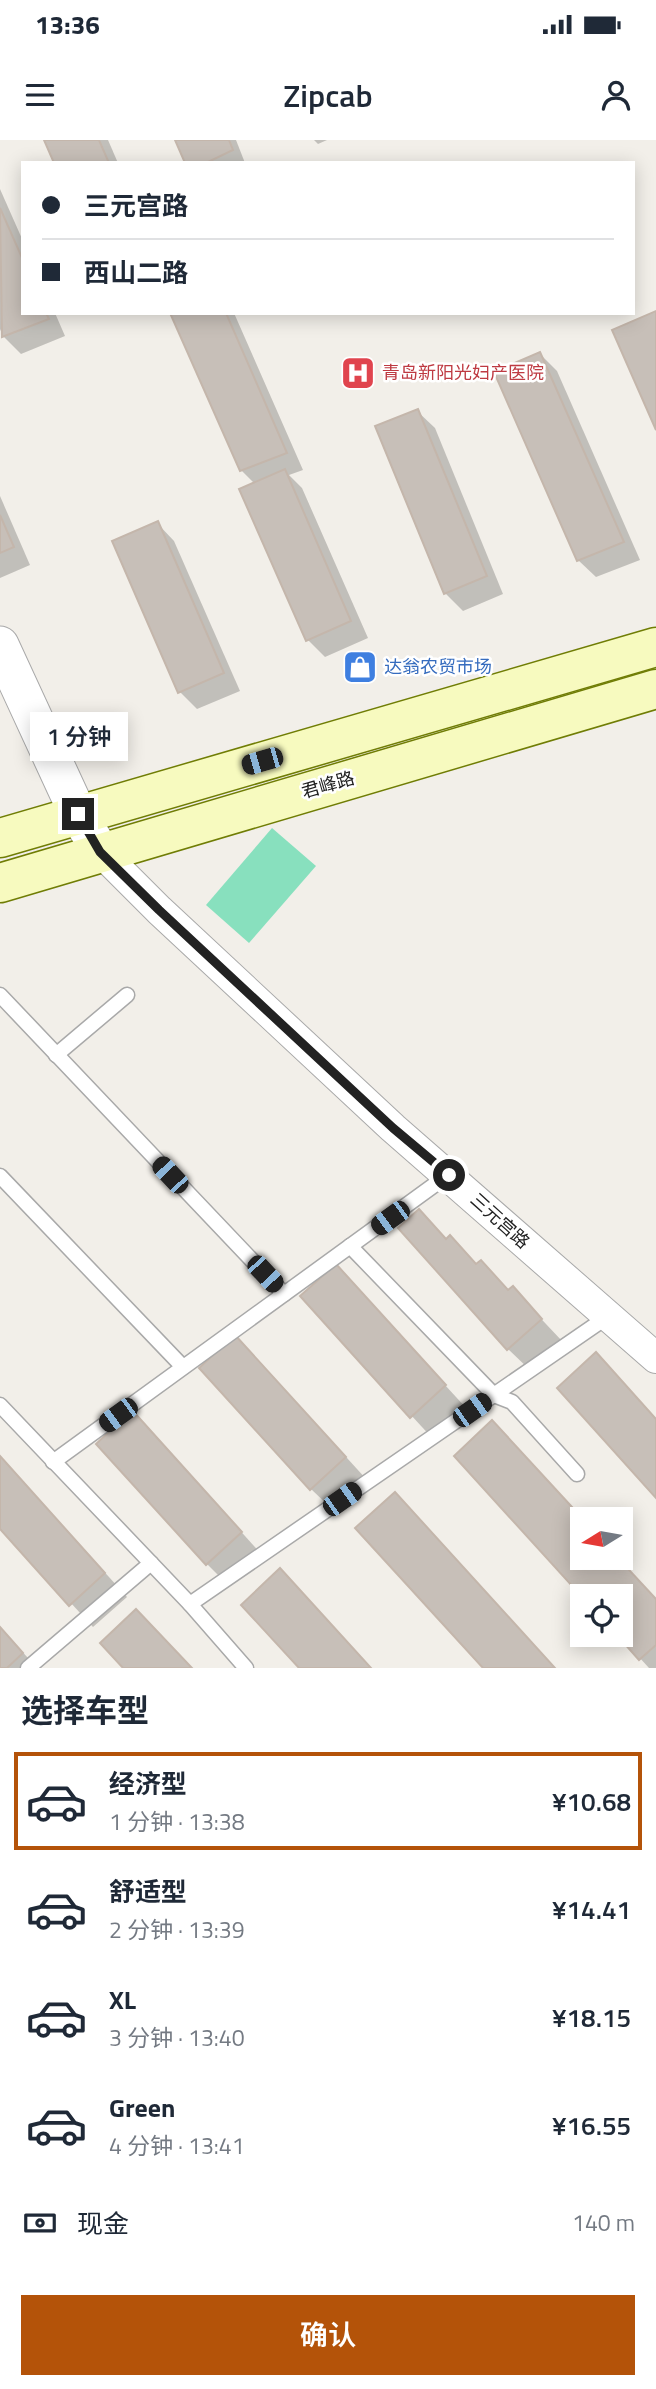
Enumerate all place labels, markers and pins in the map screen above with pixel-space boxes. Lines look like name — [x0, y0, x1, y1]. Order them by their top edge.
hospital icon: 青岛新阳光妇产医院 — [339, 354, 377, 392]
place label: 青岛新阳光妇产医院 — [382, 359, 544, 386]
shop icon: 达翁农贸市场 — [341, 648, 379, 686]
place label: 达翁农贸市场 — [384, 653, 492, 680]

